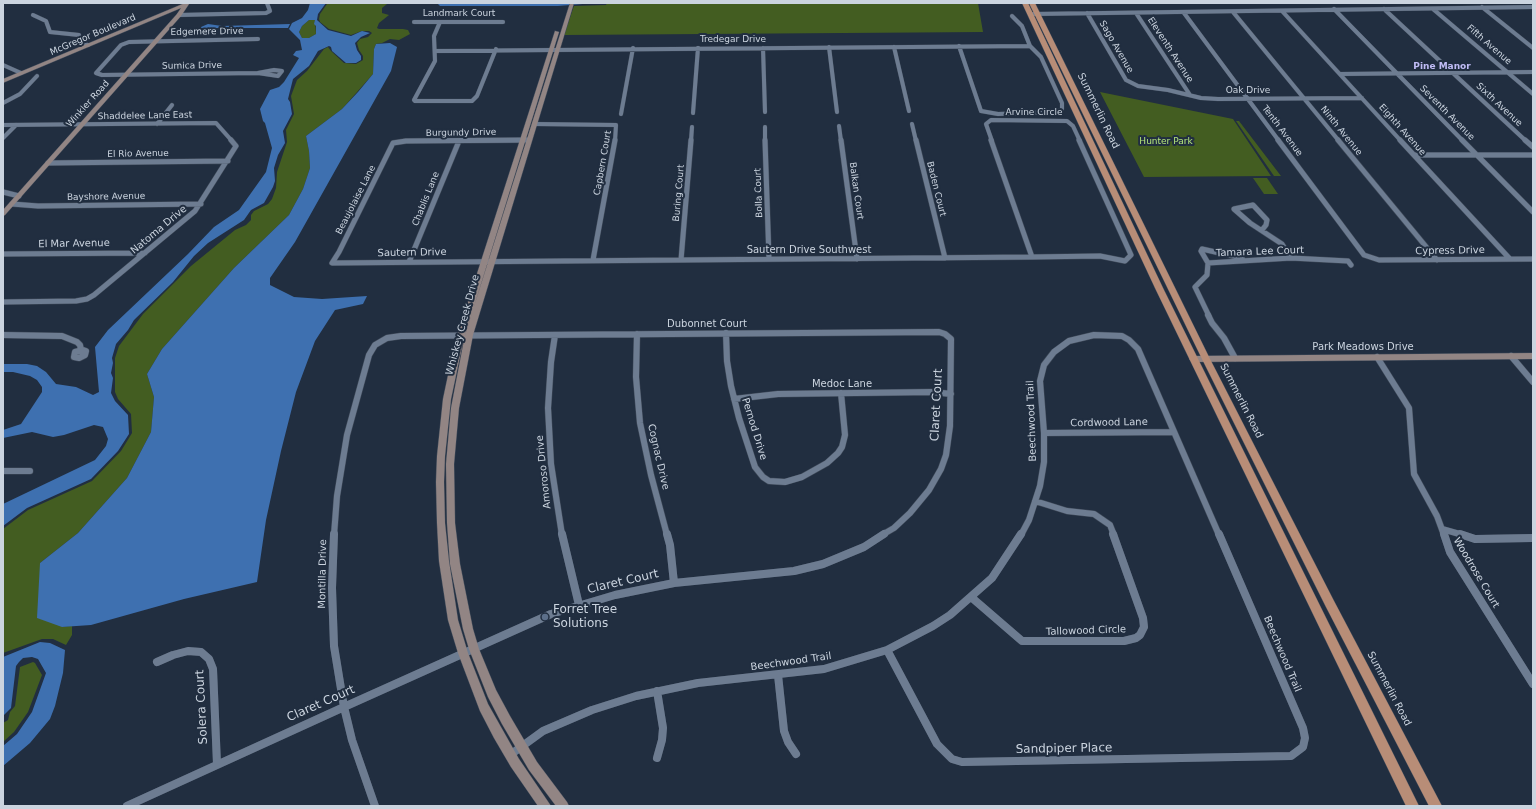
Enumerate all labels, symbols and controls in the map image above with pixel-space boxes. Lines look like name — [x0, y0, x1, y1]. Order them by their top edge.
street label: Landmark Court — [423, 9, 495, 19]
street label: McGregor Boulevard — [49, 12, 137, 58]
street label: Eleventh Avenue — [1145, 15, 1195, 85]
street label: Sago Avenue — [1097, 19, 1135, 75]
street label: Fifth Avenue — [1464, 23, 1514, 67]
street label: Edgemere Drive — [170, 26, 244, 38]
street label: Tredegar Drive — [700, 35, 766, 45]
street label: Sumica Drive — [162, 60, 222, 72]
district label: Pine Manor — [1413, 62, 1471, 72]
street label: Summerlin Road — [1075, 71, 1121, 151]
street label: Winkler Road — [64, 78, 112, 130]
street label: Sixth Avenue — [1474, 81, 1524, 129]
street label: Seventh Avenue — [1417, 83, 1477, 143]
street label: Oak Drive — [1226, 86, 1270, 96]
street label: Eighth Avenue — [1376, 102, 1428, 158]
street label: Tenth Avenue — [1259, 103, 1305, 159]
street label: Ninth Avenue — [1318, 104, 1364, 158]
street label: Arvine Circle — [1005, 108, 1063, 118]
street label: Shaddelee Lane East — [98, 110, 192, 122]
street label: Burgundy Drive — [426, 127, 496, 139]
street label: Capbern Court — [592, 130, 614, 196]
park label: Hunter Park — [1139, 137, 1193, 147]
street label: El Rio Avenue — [107, 148, 169, 160]
street label: Baden Court — [924, 160, 948, 218]
street label: Balkan Court — [847, 162, 865, 220]
street label: Beaujolaise Lane — [334, 164, 378, 236]
street label: Buring Court — [671, 164, 687, 222]
street label: Bolla Court — [753, 168, 765, 218]
street label: Chablis Lane — [410, 170, 442, 228]
street label: Bayshore Avenue — [67, 191, 145, 203]
street label: Natoma Drive — [129, 203, 189, 257]
street label: El Mar Avenue — [38, 237, 110, 251]
street label: Sautern Drive Southwest — [747, 244, 871, 256]
street label: Tamara Lee Court — [1216, 244, 1304, 260]
street label: Cypress Drive — [1415, 244, 1485, 258]
street label: Sautern Drive — [377, 246, 447, 260]
street label: Whiskey Creek Drive — [444, 273, 482, 377]
street label: Dubonnet Court — [667, 318, 747, 330]
street label: Park Meadows Drive — [1312, 341, 1414, 353]
street label: Summerlin Road — [1217, 361, 1265, 441]
street label: Claret Court — [928, 368, 946, 442]
street label: Medoc Lane — [812, 378, 872, 390]
street label: Beechwood Trail — [1025, 380, 1039, 462]
street label: Pernod Drive — [739, 396, 769, 462]
street label: Cordwood Lane — [1070, 416, 1148, 430]
street label: Cognac Drive — [645, 423, 671, 491]
street label: Amoroso Drive — [534, 435, 554, 509]
street label: Woodrose Court — [1450, 536, 1502, 610]
street label: Montilla Drive — [316, 539, 330, 609]
street label: Claret Court — [586, 567, 660, 597]
place label: Forret Tree Solutions — [553, 603, 617, 631]
marker: Forret Tree Solutions — [540, 612, 550, 622]
street label: Beechwood Trail — [1261, 614, 1303, 694]
street label: Tallowood Circle — [1046, 624, 1126, 638]
street label: Beechwood Trail — [750, 650, 832, 674]
street label: Summerlin Road — [1364, 650, 1414, 728]
street label: Solera Court — [193, 669, 211, 745]
street label: Claret Court — [285, 683, 357, 725]
street label: Sandpiper Place — [1015, 741, 1113, 757]

